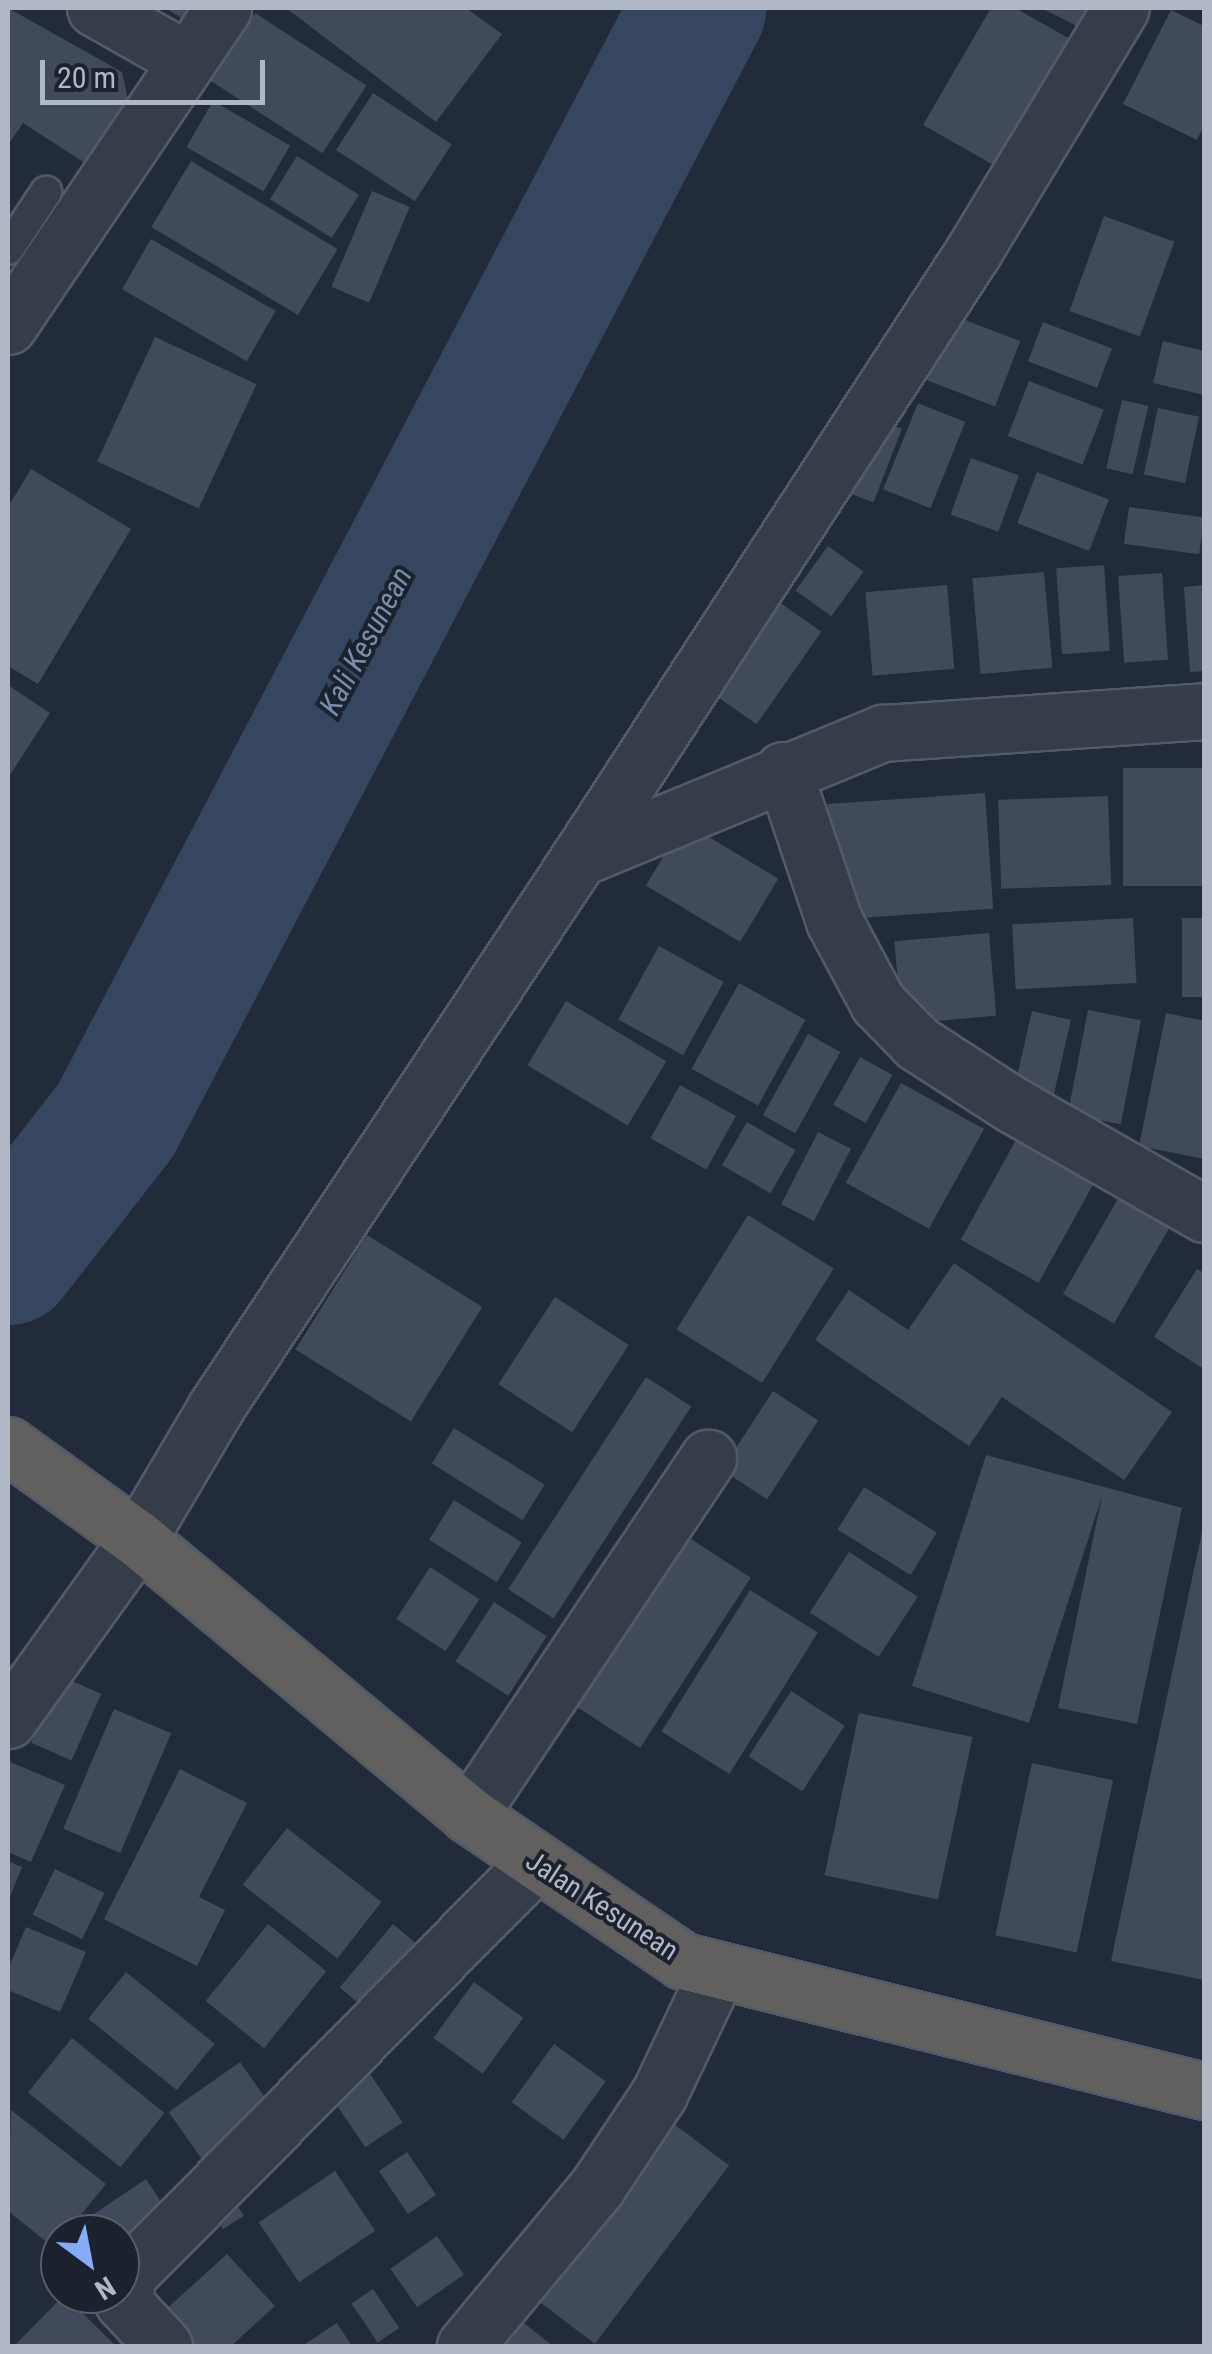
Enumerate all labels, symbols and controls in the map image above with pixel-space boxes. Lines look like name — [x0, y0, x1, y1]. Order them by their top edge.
scale bar — [45, 40, 270, 102]
text: 20 m — [57, 60, 116, 95]
water label: Kali Kesunean — [312, 561, 420, 721]
street label: Jalan Kesunean — [520, 1844, 684, 1968]
north arrow — [40, 2214, 140, 2314]
text: N — [89, 2270, 121, 2307]

